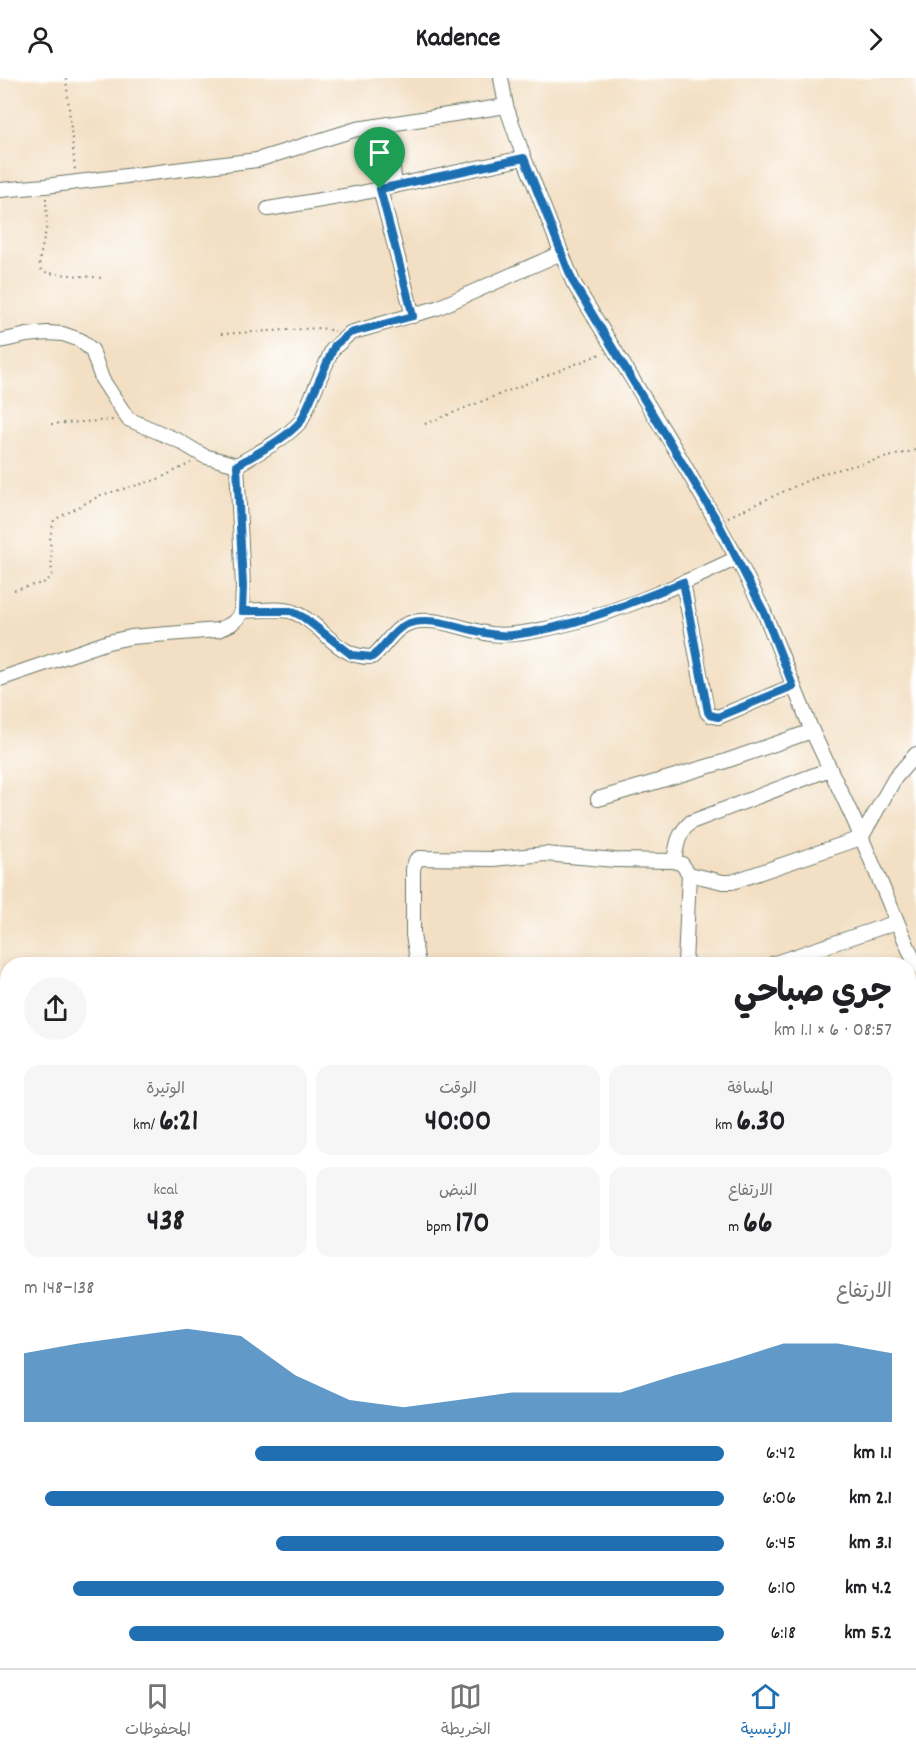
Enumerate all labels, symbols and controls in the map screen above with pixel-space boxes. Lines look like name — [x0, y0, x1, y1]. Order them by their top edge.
text: Kadence — [416, 20, 500, 59]
icon: person — [24, 23, 57, 56]
icon: forward — [859, 23, 892, 56]
pin — [354, 127, 405, 189]
icon: arrive — [363, 136, 396, 169]
text: جري صباحي — [734, 971, 892, 1018]
button: share — [24, 977, 87, 1040]
text: 08:57 · 6 × 1.1 km — [774, 1017, 892, 1045]
text: الوتيرة — [146, 1078, 185, 1101]
text: الوقت — [439, 1078, 477, 1101]
text: المسافة — [728, 1078, 773, 1101]
text: 6:21 — [159, 1102, 198, 1145]
text: 40:00 — [425, 1102, 491, 1145]
text: 6.30 — [736, 1102, 786, 1145]
text: /km — [133, 1114, 159, 1137]
text: km — [715, 1114, 736, 1137]
text: kcal — [154, 1179, 178, 1202]
text: النبض — [439, 1180, 477, 1203]
text: الارتفاع — [728, 1180, 773, 1203]
text: 438 — [147, 1202, 185, 1245]
text: 170 — [455, 1204, 490, 1247]
text: 66 — [743, 1204, 772, 1247]
text: bpm — [426, 1216, 455, 1239]
text: m — [728, 1216, 743, 1239]
text: 138–148 m — [24, 1275, 94, 1303]
text: الارتفاع — [836, 1279, 892, 1307]
text: 6:42 — [766, 1440, 796, 1468]
text: 1.1 km — [853, 1440, 892, 1468]
text: 6:06 — [762, 1485, 796, 1513]
text: 2.1 km — [849, 1485, 892, 1513]
text: 6:45 — [765, 1530, 796, 1558]
text: 3.1 km — [849, 1530, 892, 1558]
text: 6:10 — [768, 1575, 796, 1603]
text: 4.2 km — [845, 1575, 892, 1603]
text: 6:18 — [770, 1620, 796, 1648]
text: 5.2 km — [844, 1620, 892, 1648]
tab: المحفوظات — [125, 1680, 191, 1743]
tab: الخريطة — [441, 1680, 491, 1743]
tab: الرئيسية — [741, 1680, 791, 1743]

